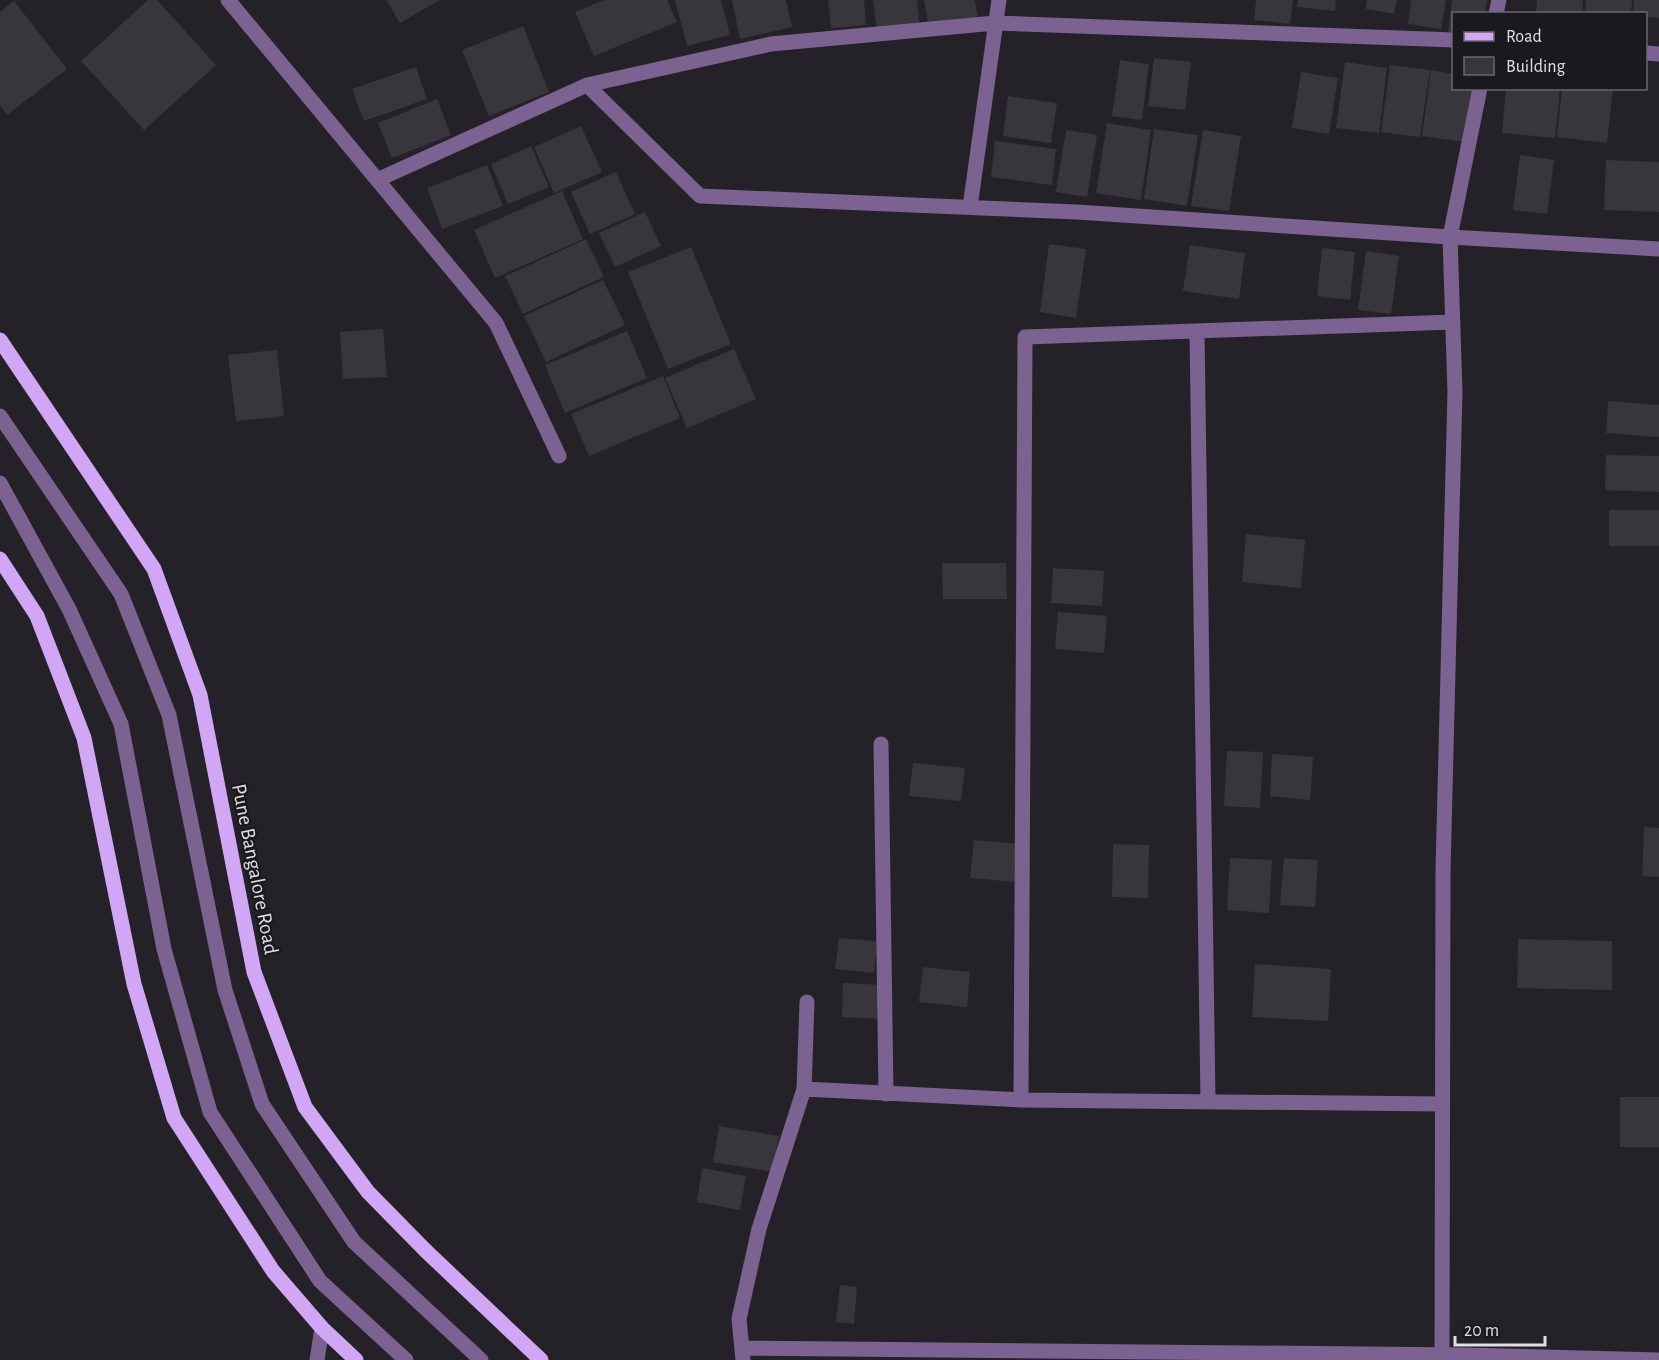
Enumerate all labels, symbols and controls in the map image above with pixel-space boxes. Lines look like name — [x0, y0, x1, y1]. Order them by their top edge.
legend — [1452, 12, 1647, 90]
text: Road — [1506, 28, 1542, 46]
text: Building — [1506, 58, 1566, 76]
street label: Pune Bangalore Road — [228, 782, 282, 956]
scale bar — [1455, 1309, 1545, 1347]
text: 20 m — [1464, 1322, 1499, 1340]

